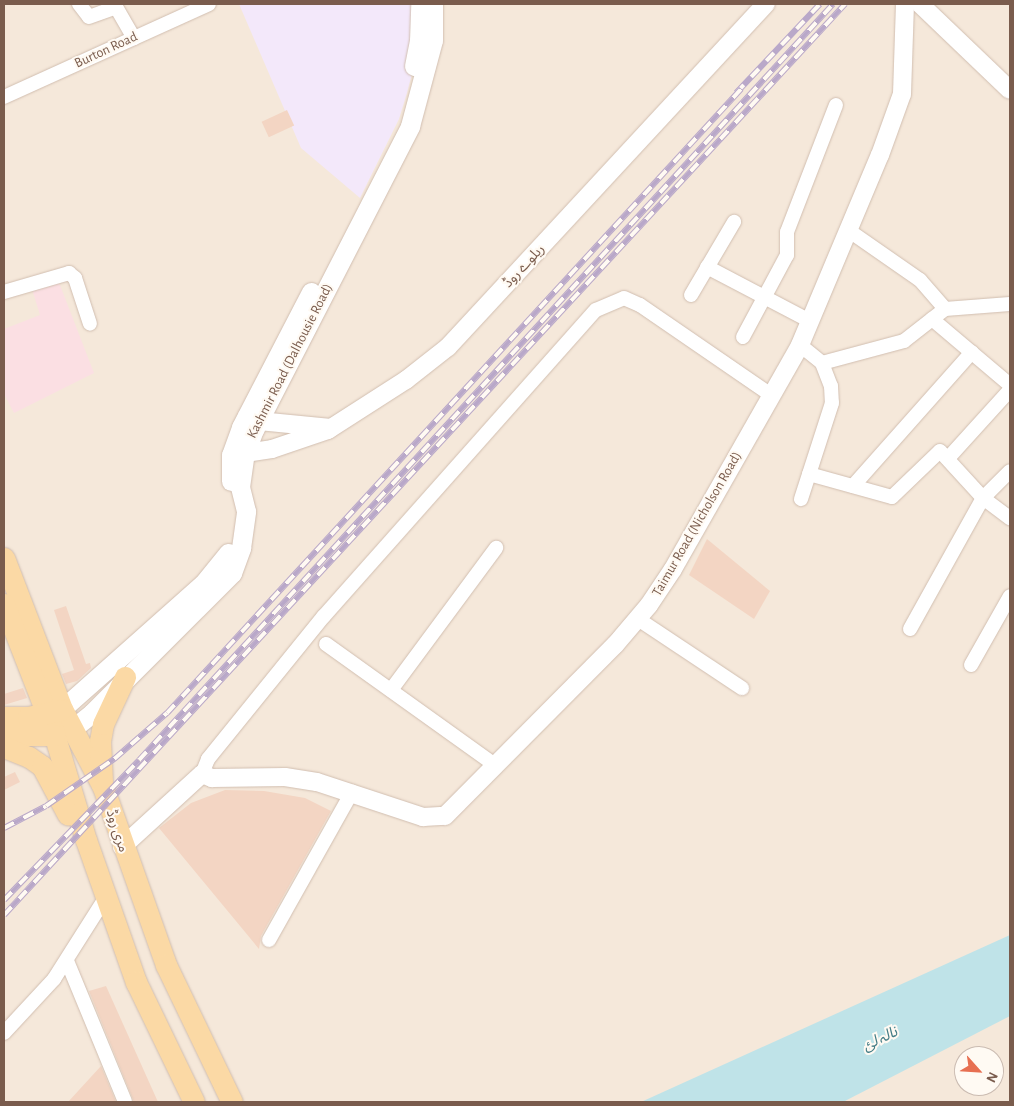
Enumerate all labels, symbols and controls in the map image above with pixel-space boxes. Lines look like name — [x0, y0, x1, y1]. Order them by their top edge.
street label: Burton Road — [72, 28, 140, 72]
street label: ریلوے روڈ — [500, 241, 548, 291]
street label: Kashmir Road (Dalhousie Road) — [244, 281, 336, 441]
street label: Taimur Road (Nicholson Road) — [649, 449, 745, 599]
street label: مری روڈ — [102, 808, 132, 854]
water label: نالہ لئ — [860, 1023, 900, 1055]
north arrow — [954, 1046, 1004, 1096]
text: N — [983, 1070, 1000, 1085]

